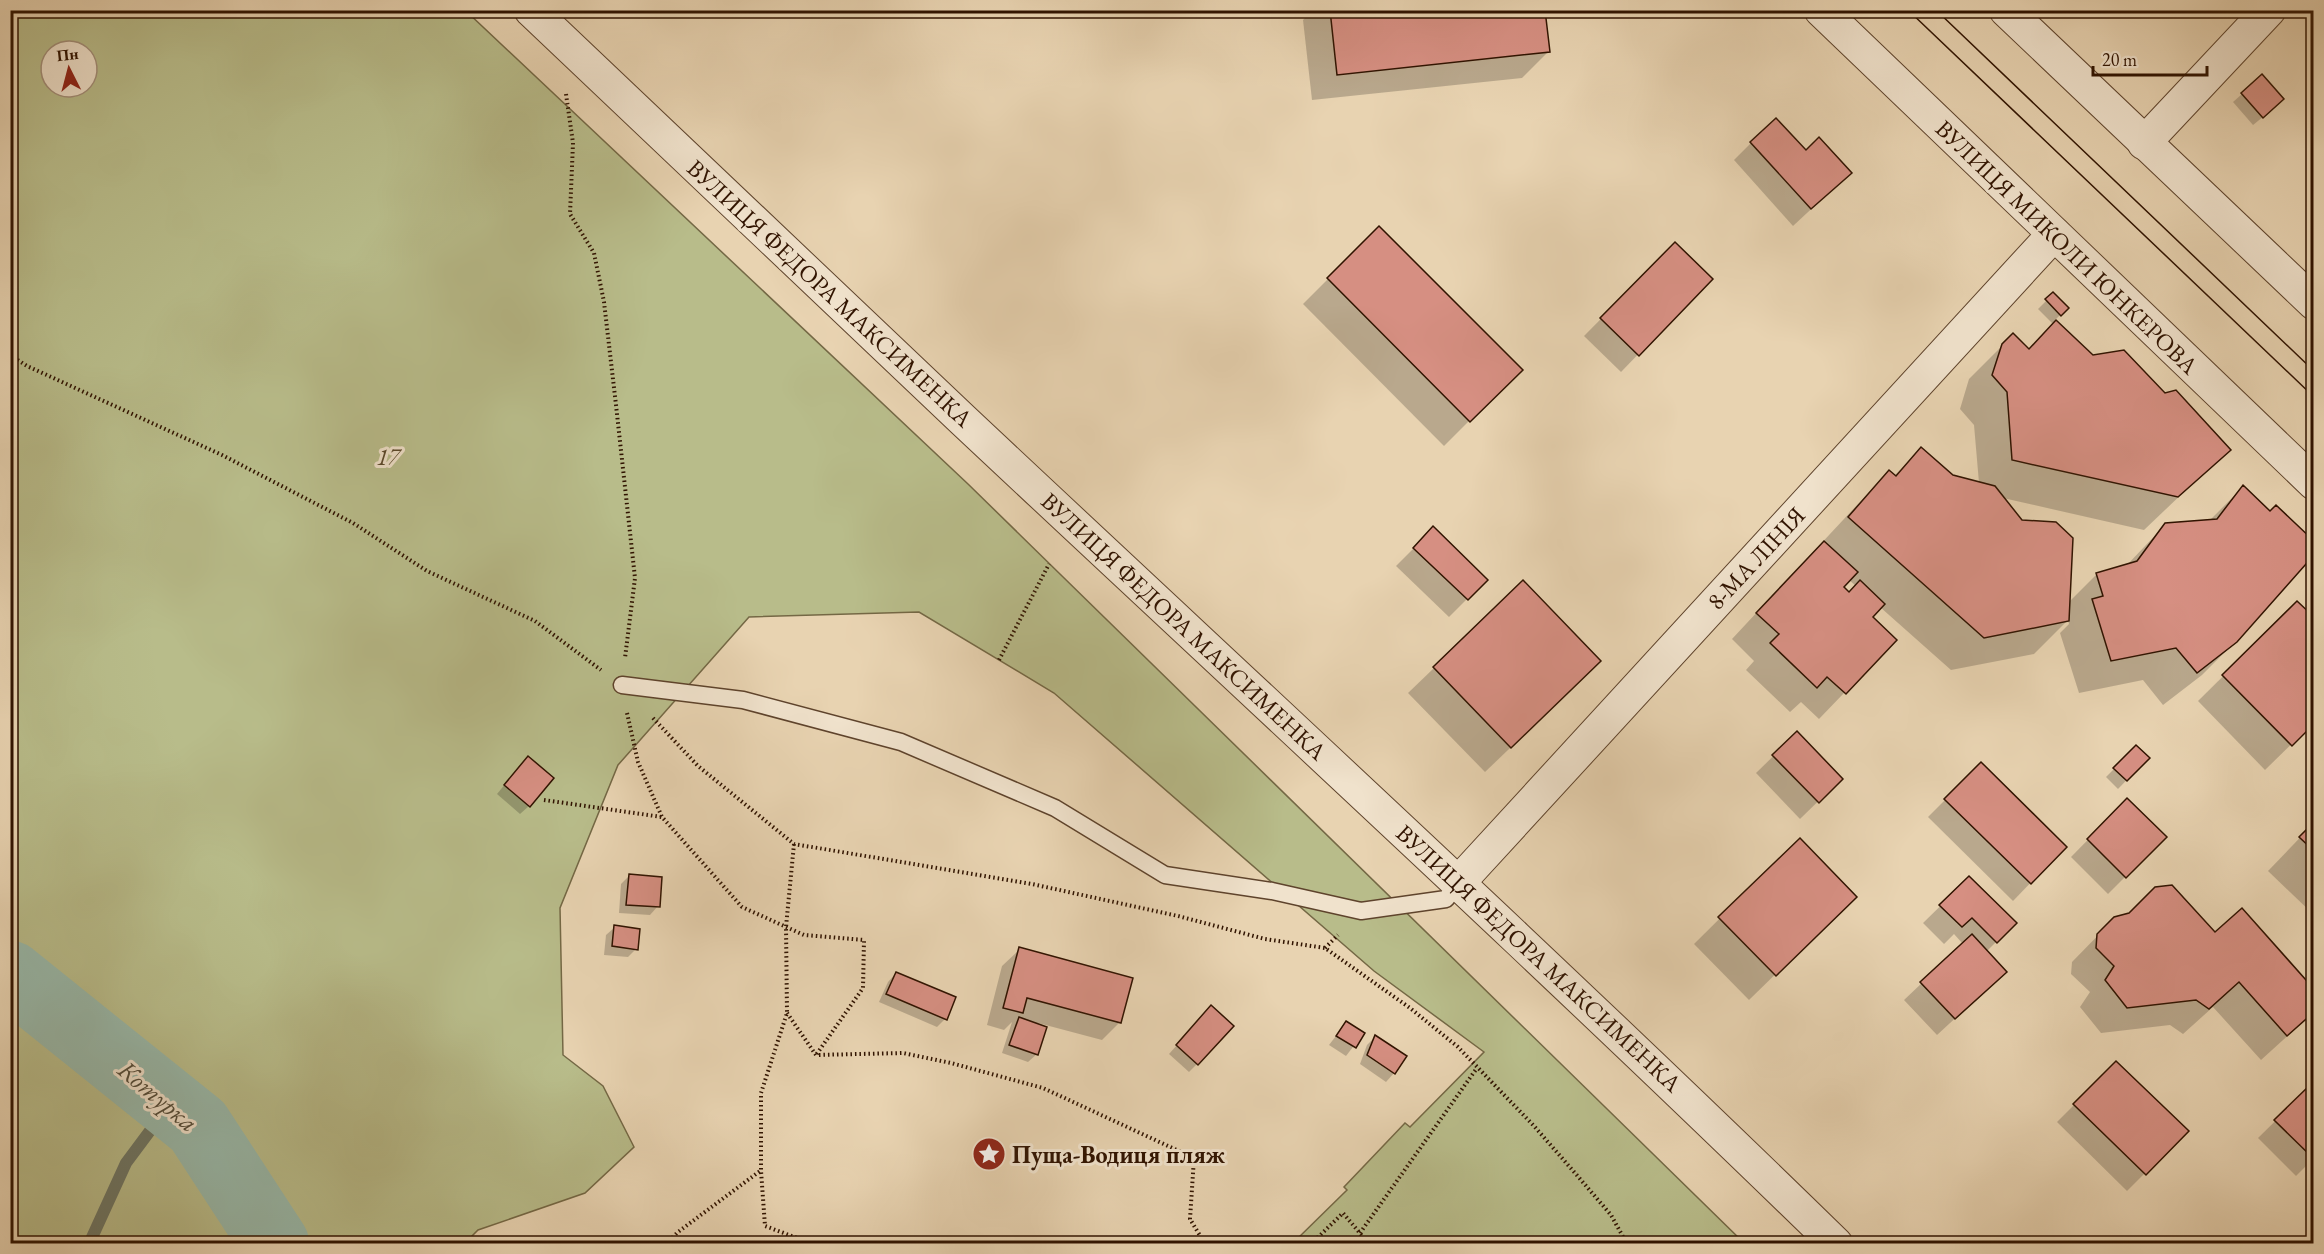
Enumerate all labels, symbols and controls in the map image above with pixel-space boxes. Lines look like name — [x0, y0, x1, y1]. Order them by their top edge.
north arrow — [39, 39, 99, 99]
scale bar — [2093, 39, 2207, 77]
text: Пн — [56, 43, 79, 66]
text: 20 m — [2102, 48, 2137, 71]
street label: ВУЛИЦЯ МИКОЛИ ЮНКЕРОВА — [1929, 113, 2205, 381]
street label: ВУЛИЦЯ ФЕДОРА МАКСИМЕНКА — [681, 152, 980, 434]
park label: 17 — [376, 441, 403, 472]
street label: ВУЛИЦЯ ФЕДОРА МАКСИМЕНКА — [1035, 485, 1334, 767]
street label: 8-МА ЛІНІЯ — [1700, 500, 1812, 616]
street label: ВУЛИЦЯ ФЕДОРА МАКСИМЕНКА — [1390, 817, 1689, 1099]
water label: Котурка — [110, 1052, 205, 1139]
place icon: Пуща-Водиця пляж — [971, 1136, 1007, 1172]
place label: Пуща-Водиця пляж — [1012, 1139, 1226, 1171]

